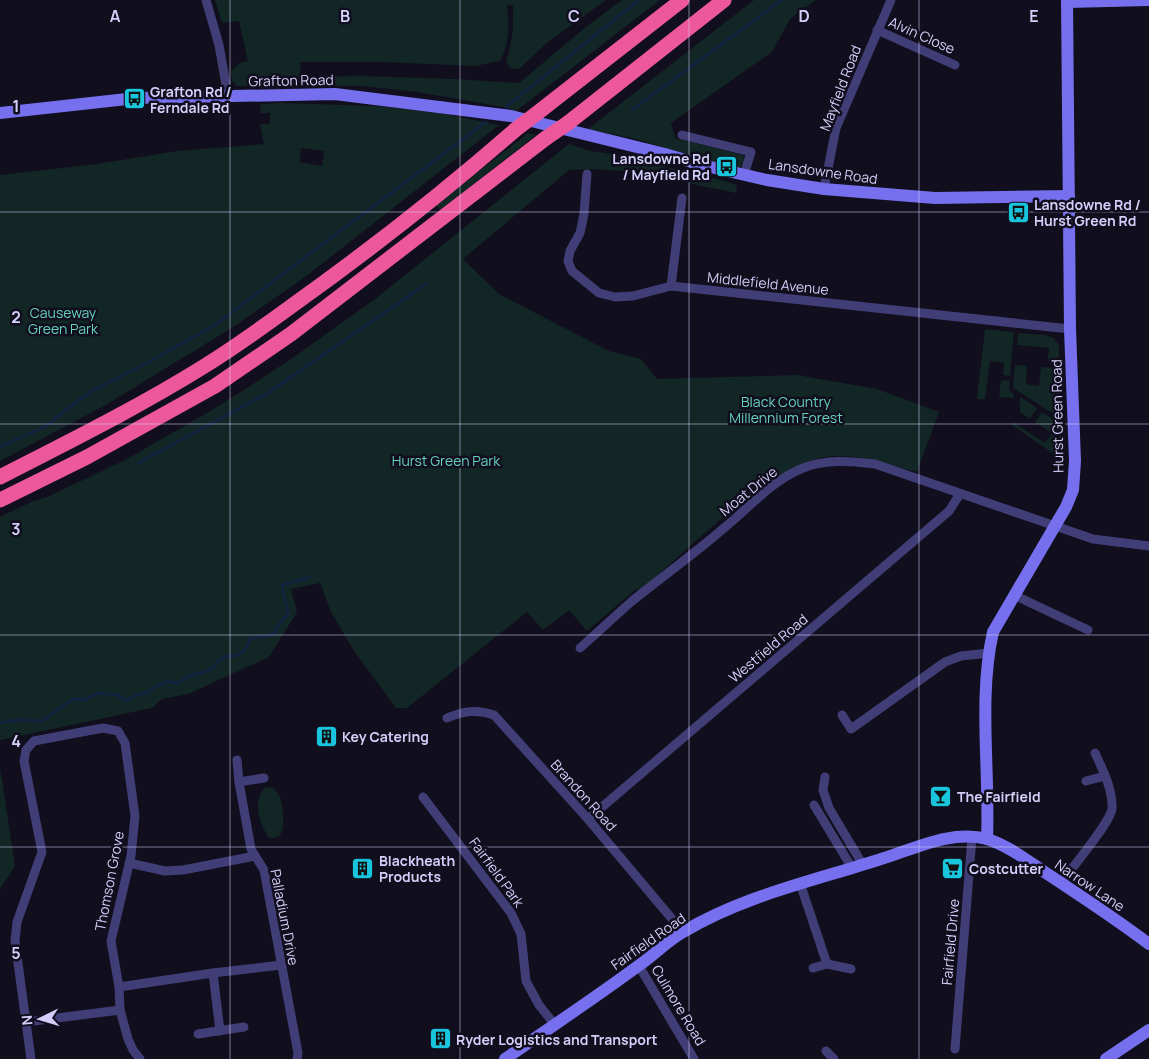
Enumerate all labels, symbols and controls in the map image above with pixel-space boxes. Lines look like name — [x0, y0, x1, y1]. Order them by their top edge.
text: A — [110, 5, 121, 27]
text: B — [340, 5, 350, 27]
text: C — [568, 5, 580, 27]
text: D — [798, 5, 810, 27]
text: E — [1029, 5, 1039, 27]
street label: Alvin Close — [886, 12, 958, 58]
street label: Mayfield Road — [815, 42, 865, 134]
street label: Grafton Road — [248, 70, 334, 90]
place label: Grafton Rd / Ferndale Rd — [150, 82, 232, 117]
bus stop icon: Grafton Rd / Ferndale Rd — [122, 87, 146, 111]
text: 1 — [12, 95, 20, 117]
place label: Lansdowne Rd / Mayfield Rd — [612, 149, 710, 184]
bus stop icon: Lansdowne Rd / Mayfield Rd — [714, 154, 738, 178]
street label: Lansdowne Road — [767, 154, 879, 188]
place label: Lansdowne Rd / Hurst Green Rd — [1034, 195, 1141, 230]
bus stop icon: Lansdowne Rd / Hurst Green Rd — [1006, 200, 1030, 224]
street label: Middlefield Avenue — [706, 267, 830, 299]
park label: Causeway Green Park — [28, 303, 99, 338]
text: 2 — [11, 306, 21, 328]
street label: Hurst Green Road — [1047, 359, 1067, 473]
park label: Black Country Millennium Forest — [729, 392, 843, 427]
park label: Hurst Green Park — [392, 451, 501, 470]
street label: Moat Drive — [715, 462, 781, 520]
text: 3 — [11, 518, 21, 540]
street label: Westfield Road — [725, 609, 811, 687]
building icon: Key Catering — [314, 724, 338, 748]
place label: Key Catering — [342, 727, 429, 746]
text: 4 — [11, 730, 21, 752]
street label: Brandon Road — [547, 755, 621, 835]
bar icon: The Fairfield — [929, 784, 953, 808]
place label: The Fairfield — [957, 787, 1041, 806]
street label: Thomson Grove — [90, 829, 128, 933]
street label: Fairfield Park — [465, 833, 529, 912]
place label: Blackheath Products — [379, 851, 455, 886]
street label: Narrow Lane — [1051, 855, 1129, 915]
building icon: Blackheath Products — [351, 856, 375, 880]
supermarket icon: Costcutter — [941, 856, 965, 880]
place label: Costcutter — [969, 859, 1044, 878]
street label: Palladium Drive — [266, 867, 304, 967]
street label: Fairfield Drive — [937, 898, 963, 986]
street label: Fairfield Road — [607, 908, 689, 974]
text: 5 — [11, 942, 21, 964]
street label: Culmore Road — [647, 961, 711, 1049]
north arrow — [15, 994, 65, 1044]
text: N — [17, 1014, 36, 1026]
building icon: Ryder Logistics and Transport — [428, 1027, 452, 1051]
place label: Ryder Logistics and Transport — [456, 1030, 658, 1049]

